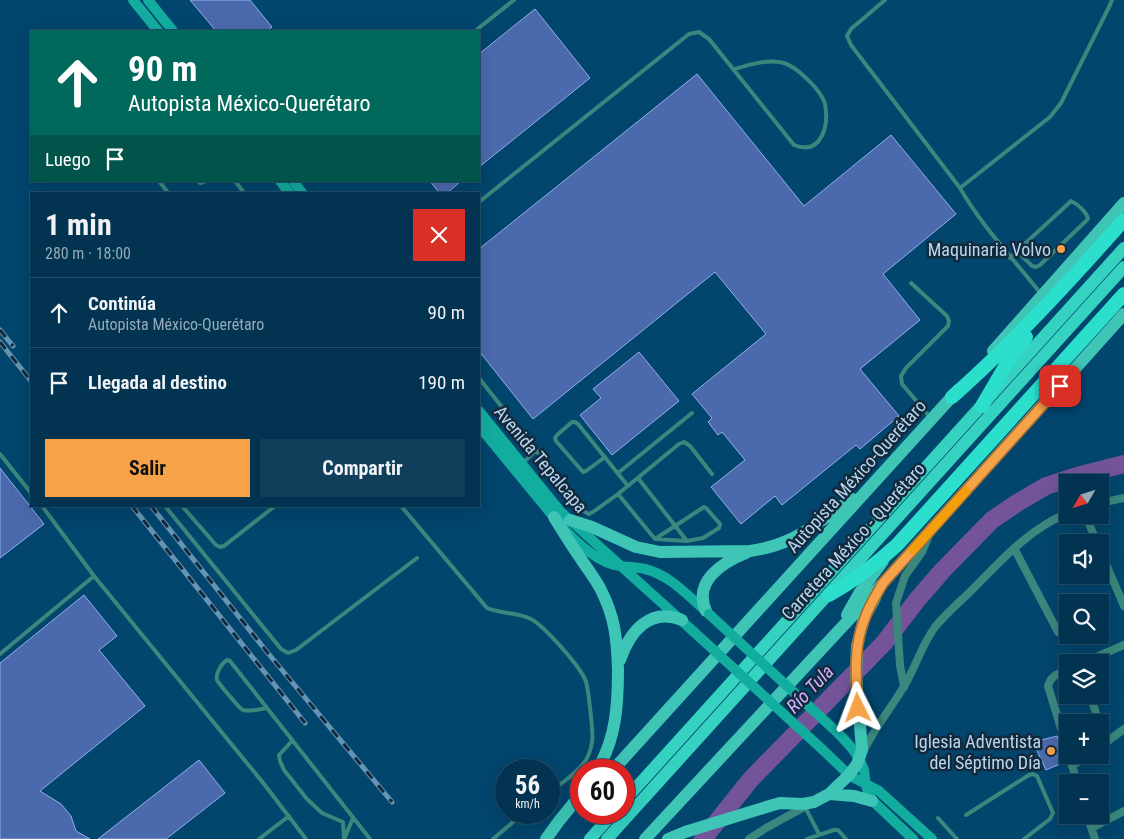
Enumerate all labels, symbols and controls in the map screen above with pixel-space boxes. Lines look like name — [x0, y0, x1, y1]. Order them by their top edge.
text: 90 m — [128, 49, 197, 90]
icon: ahead — [45, 50, 110, 115]
text: Autopista México-Querétaro — [128, 91, 370, 116]
icon: arrive — [101, 145, 129, 173]
text: Luego — [45, 148, 91, 171]
text: 1 min — [45, 207, 112, 242]
button: close — [413, 209, 465, 261]
place label: Maquinaria Volvo — [928, 239, 1051, 260]
marker: Maquinaria Volvo — [1055, 243, 1067, 255]
text: 280 m · 18:00 — [45, 244, 131, 263]
text: Continúa — [88, 292, 156, 315]
icon: ahead — [45, 299, 73, 327]
text: 90 m — [428, 301, 465, 324]
text: Autopista México-Querétaro — [88, 315, 264, 334]
pin — [1039, 365, 1081, 407]
icon: arrive — [45, 369, 73, 397]
text: Llegada al destino — [88, 371, 227, 394]
text: 190 m — [418, 371, 465, 394]
icon: arrive — [1046, 372, 1074, 400]
street label: Autopista México-Querétaro — [782, 395, 930, 557]
street label: Avenida Tepalcapa — [490, 401, 592, 517]
button: Salir — [45, 439, 250, 497]
button: Compartir — [260, 439, 465, 497]
street label: Carretera México - Querétaro — [777, 458, 929, 624]
north arrow — [1059, 474, 1109, 524]
map controls — [1059, 474, 1109, 824]
button: sound — [1059, 534, 1109, 584]
button: search — [1059, 594, 1109, 644]
button: layers — [1059, 654, 1109, 704]
water label: Río Tula — [782, 660, 838, 718]
position arrow — [831, 681, 883, 733]
button: + — [1059, 714, 1109, 764]
place label: Iglesia Adventista del Séptimo Día — [914, 731, 1041, 773]
marker: Iglesia Adventista del Séptimo Día — [1045, 745, 1057, 757]
speed limit sign: 60 — [570, 759, 635, 824]
text: 56 — [515, 771, 540, 800]
button: − — [1059, 774, 1109, 824]
text: km/h — [515, 797, 540, 811]

